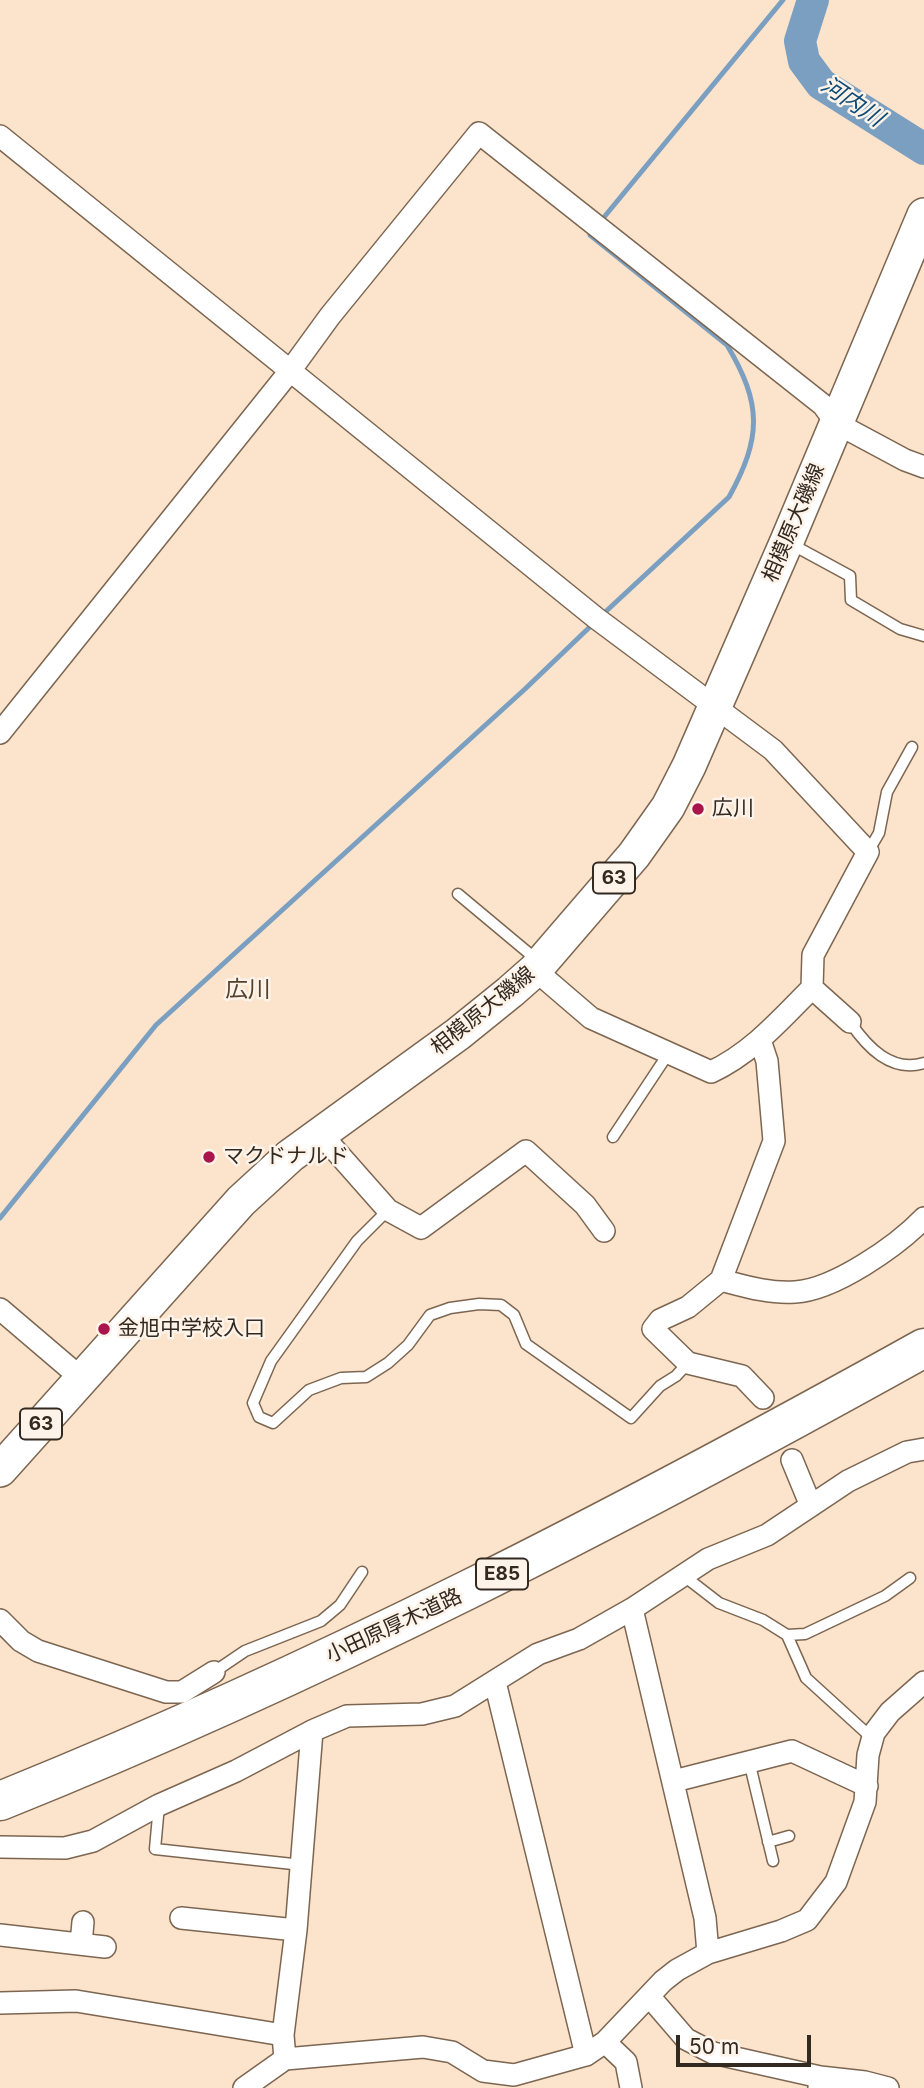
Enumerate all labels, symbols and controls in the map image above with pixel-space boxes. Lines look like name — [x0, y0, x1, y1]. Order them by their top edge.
water label: 河内川 — [816, 71, 888, 133]
street label: 相模原大磯線 — [758, 460, 830, 586]
place label: 広川 — [712, 796, 754, 822]
marker: 広川 — [690, 801, 706, 817]
road number: 63 — [593, 862, 635, 894]
street label: 相模原大磯線 — [426, 962, 540, 1060]
district label: 広川 — [225, 976, 271, 1004]
place label: マクドナルド — [223, 1144, 349, 1170]
marker: マクドナルド — [201, 1149, 217, 1165]
place label: 金旭中学校入口 — [118, 1316, 265, 1342]
marker: 金旭中学校入口 — [96, 1321, 112, 1337]
road number: 63 — [20, 1408, 62, 1440]
road number: E85 — [476, 1558, 528, 1590]
street label: 小田原厚木道路 — [322, 1584, 466, 1668]
scale bar — [679, 2022, 814, 2066]
text: 50 m — [689, 2034, 739, 2059]

